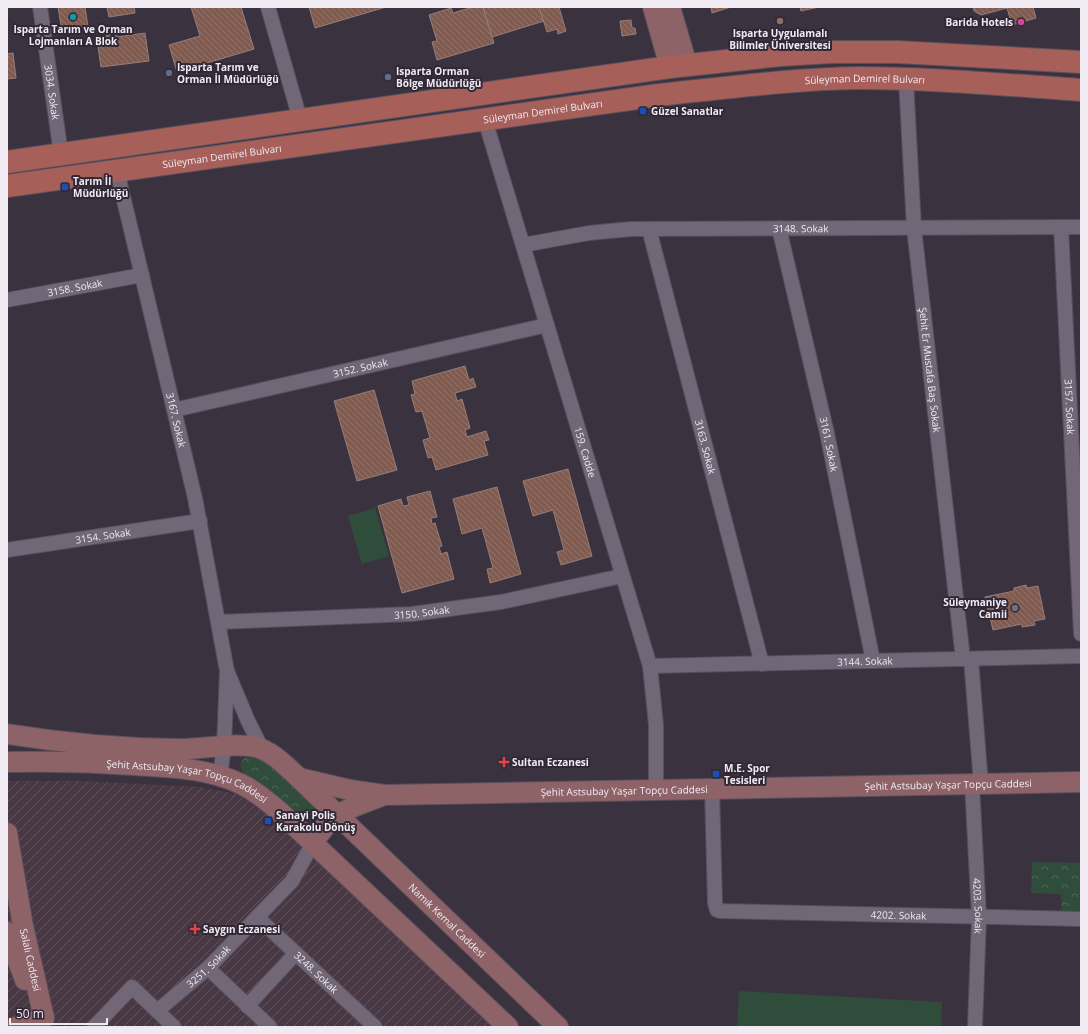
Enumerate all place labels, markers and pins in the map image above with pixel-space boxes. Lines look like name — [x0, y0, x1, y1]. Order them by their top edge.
marker: Isparta Tarım ve Orman Lojmanları A Blok — [68, 12, 78, 22]
place label: Barida Hotels — [946, 15, 1013, 29]
marker: Isparta Uygulamalı Bilimler Üniversitesi — [775, 16, 785, 26]
marker: Barida Hotels — [1016, 17, 1026, 27]
place label: Isparta Tarım ve Orman Lojmanları A Blok — [13, 22, 133, 48]
place label: Isparta Uygulamalı Bilimler Üniversitesi — [729, 26, 831, 52]
place label: Isparta Tarım ve Orman İl Müdürlüğü — [177, 60, 279, 86]
place label: Isparta Orman Bölge Müdürlüğü — [396, 64, 481, 90]
marker: Isparta Tarım ve Orman İl Müdürlüğü — [164, 68, 174, 78]
marker: Isparta Orman Bölge Müdürlüğü — [383, 72, 393, 82]
place label: Güzel Sanatlar — [651, 104, 724, 118]
marker: Güzel Sanatlar — [638, 106, 648, 116]
place label: Tarım İl Müdürlüğü — [73, 174, 128, 200]
marker: Tarım İl Müdürlüğü — [60, 182, 70, 192]
place label: Süleymaniye Camii — [943, 595, 1007, 621]
marker: Süleymaniye Camii — [1010, 603, 1020, 613]
place label: Sultan Eczanesi — [512, 755, 589, 769]
marker: Sultan Eczanesi — [499, 757, 509, 767]
place label: M.E. Spor Tesisleri — [724, 761, 770, 787]
marker: M.E. Spor Tesisleri — [711, 769, 721, 779]
place label: Sanayi Polis Karakolu Dönüş — [276, 808, 356, 834]
marker: Sanayi Polis Karakolu Dönüş — [263, 816, 273, 826]
place label: Saygın Eczanesi — [203, 922, 280, 936]
marker: Saygın Eczanesi — [190, 924, 200, 934]

